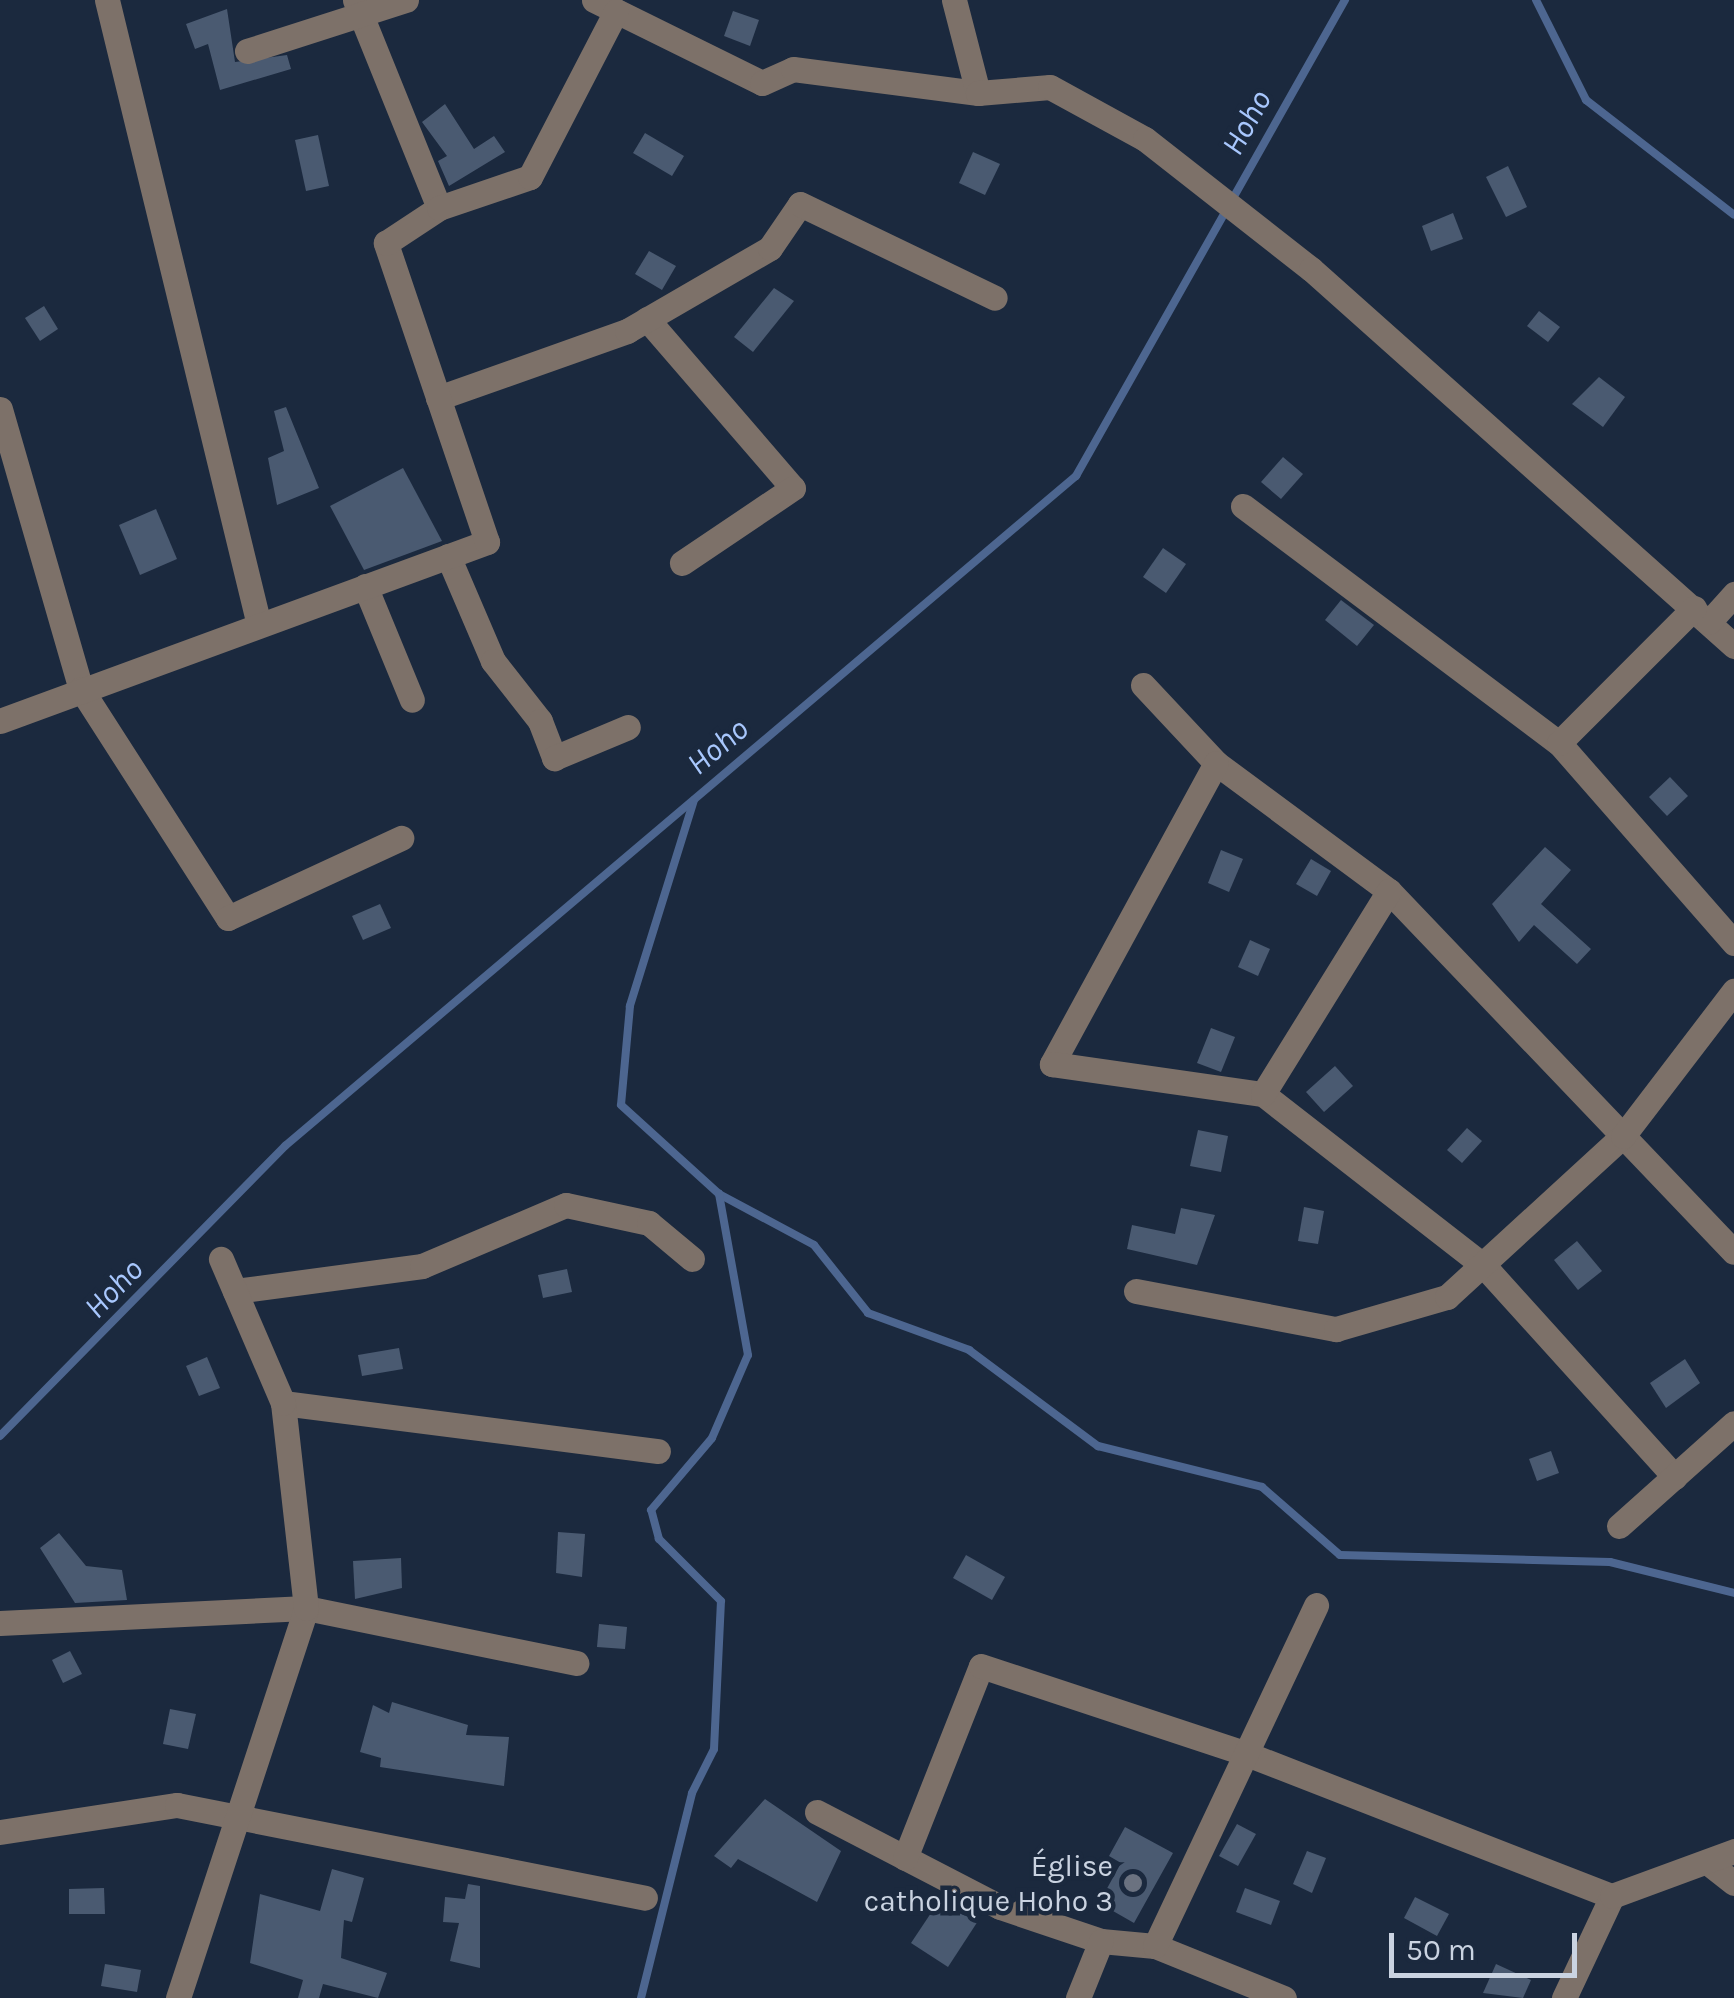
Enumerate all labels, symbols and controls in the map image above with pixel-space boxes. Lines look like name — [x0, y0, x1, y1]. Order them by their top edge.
water label: Hoho — [1214, 84, 1280, 162]
water label: Hoho — [680, 710, 756, 784]
water label: Hoho — [77, 1251, 151, 1327]
place label: Église catholique Hoho 3 — [864, 1848, 1113, 1918]
marker: Église catholique Hoho 3 — [1122, 1872, 1144, 1894]
scale bar — [1394, 1913, 1582, 1975]
text: 50 m — [1406, 1932, 1476, 1968]

